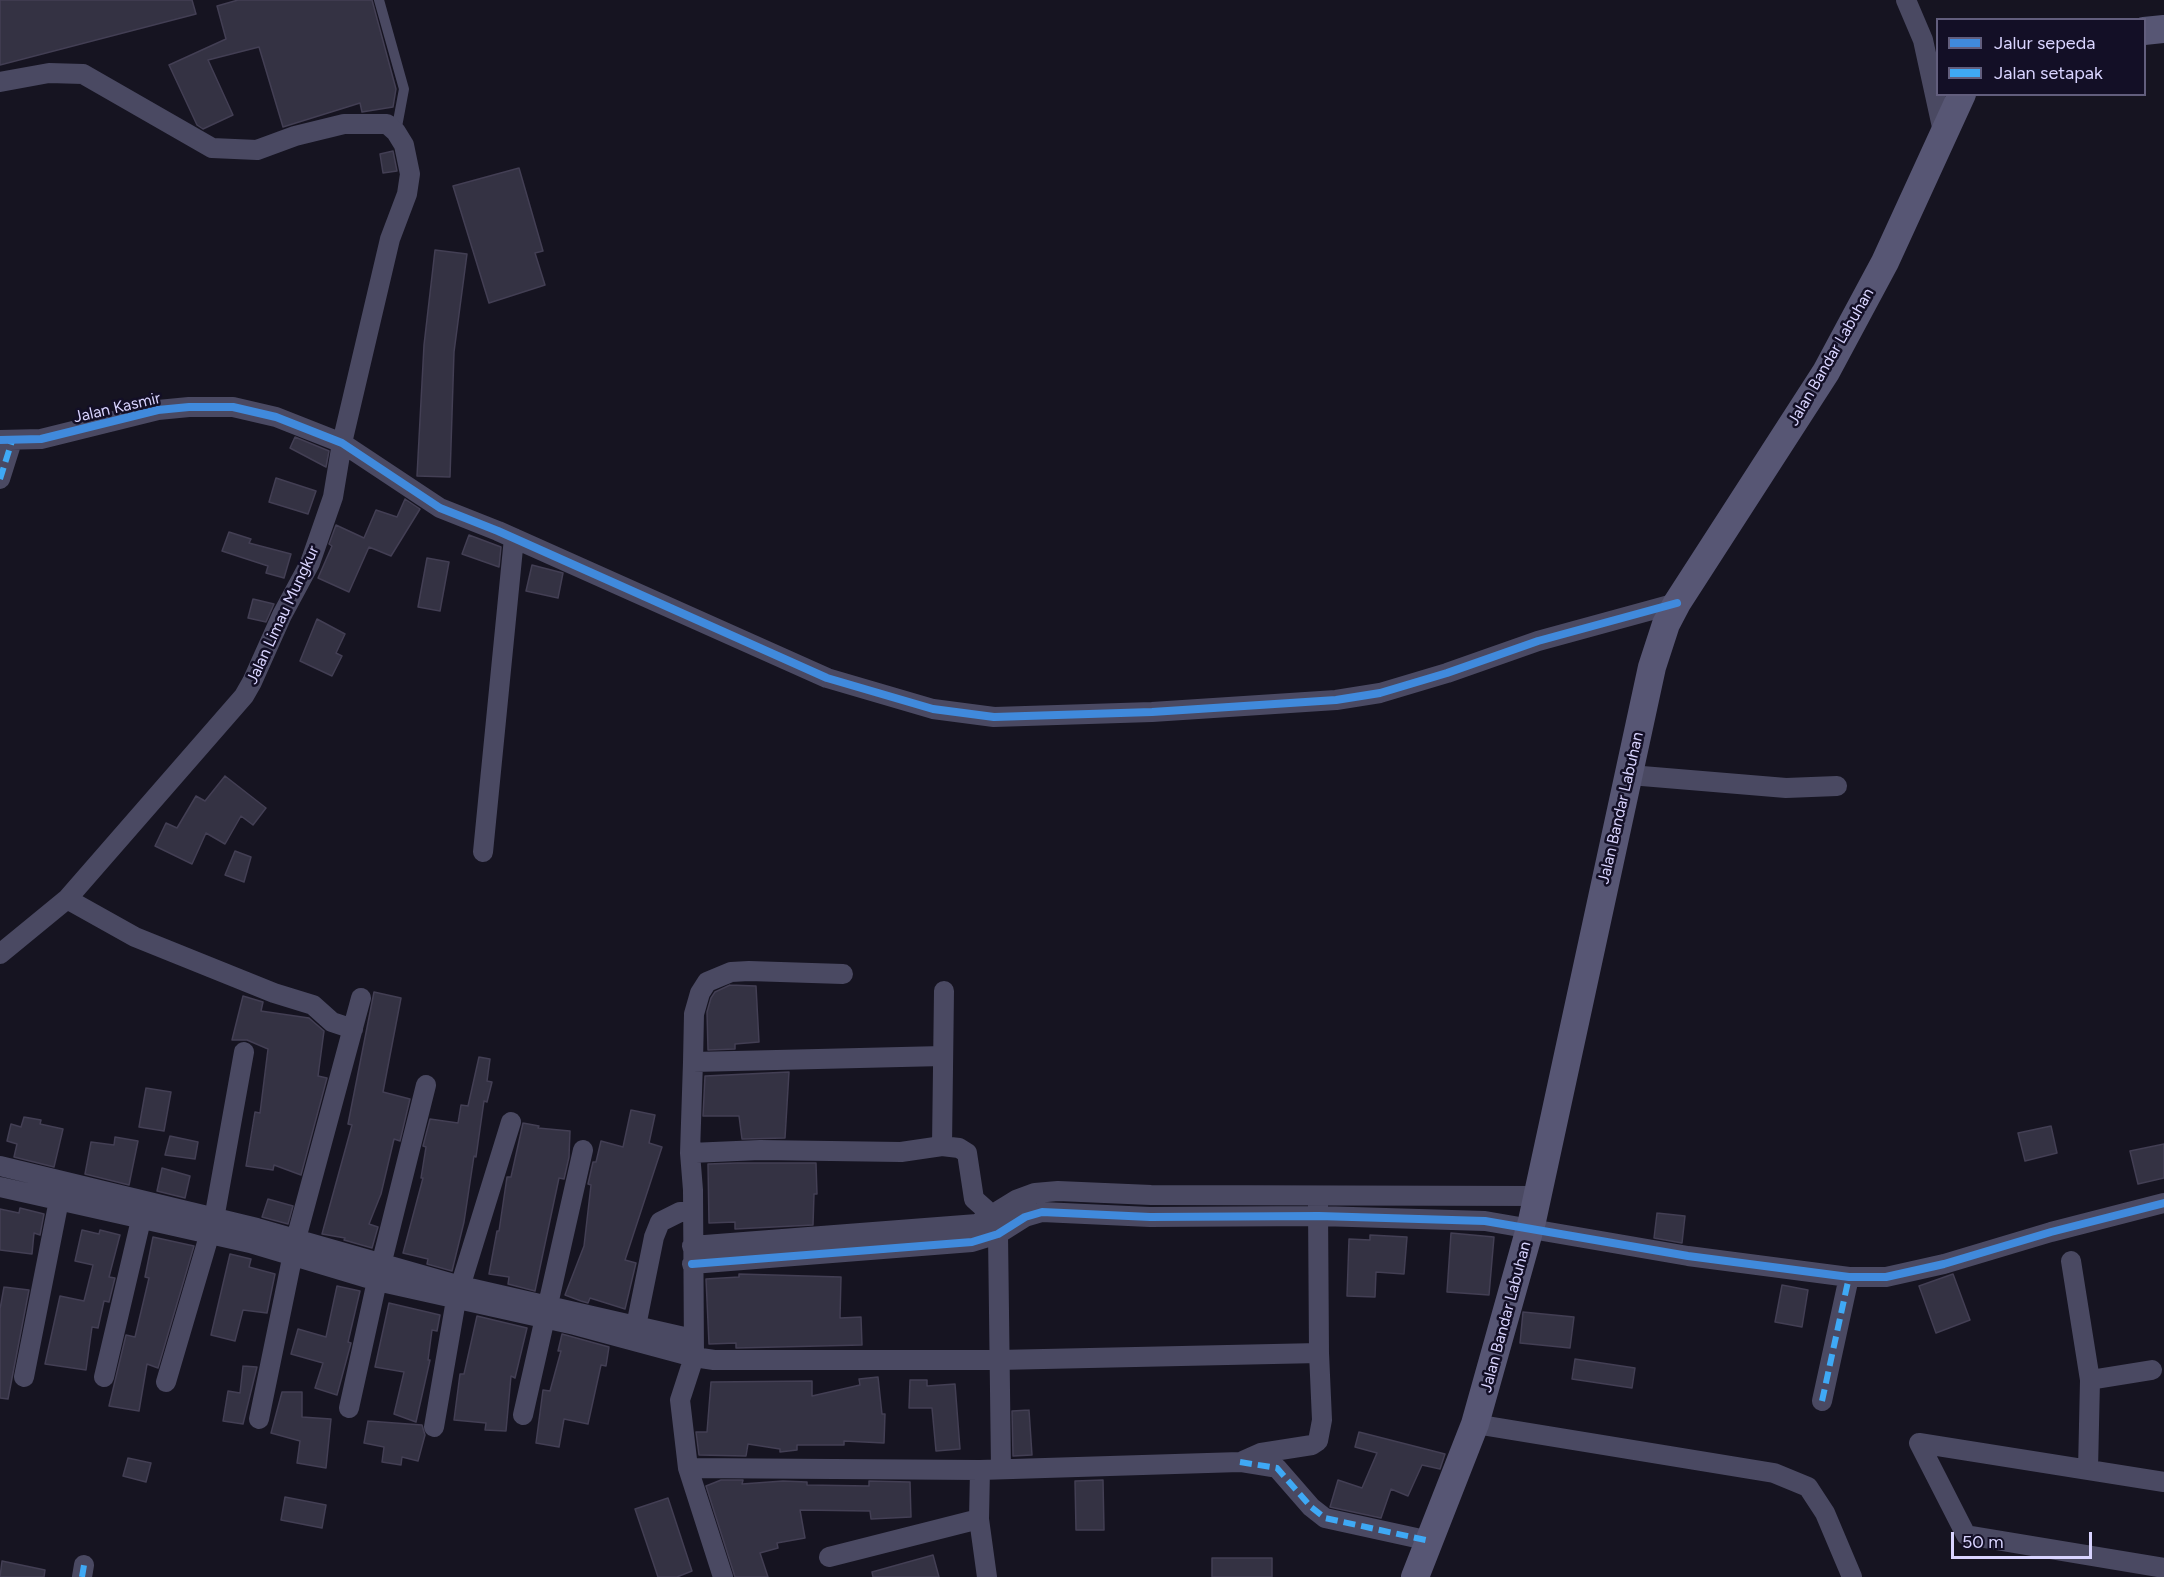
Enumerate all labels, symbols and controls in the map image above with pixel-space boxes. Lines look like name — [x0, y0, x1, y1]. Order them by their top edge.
legend — [1936, 18, 2146, 96]
text: Jalur sepeda — [1994, 32, 2095, 54]
text: Jalan setapak — [1994, 62, 2103, 84]
street label: Jalan Bandar Labuhan — [1784, 285, 1878, 429]
street label: Jalan Kasmir — [72, 389, 162, 427]
street label: Jalan Limau Mungkur — [242, 543, 324, 687]
street label: Jalan Bandar Labuhan — [1594, 730, 1648, 886]
street label: Jalan Bandar Labuhan — [1477, 1239, 1535, 1395]
scale bar — [1954, 1520, 2095, 1558]
text: 50 m — [1962, 1531, 2004, 1553]

